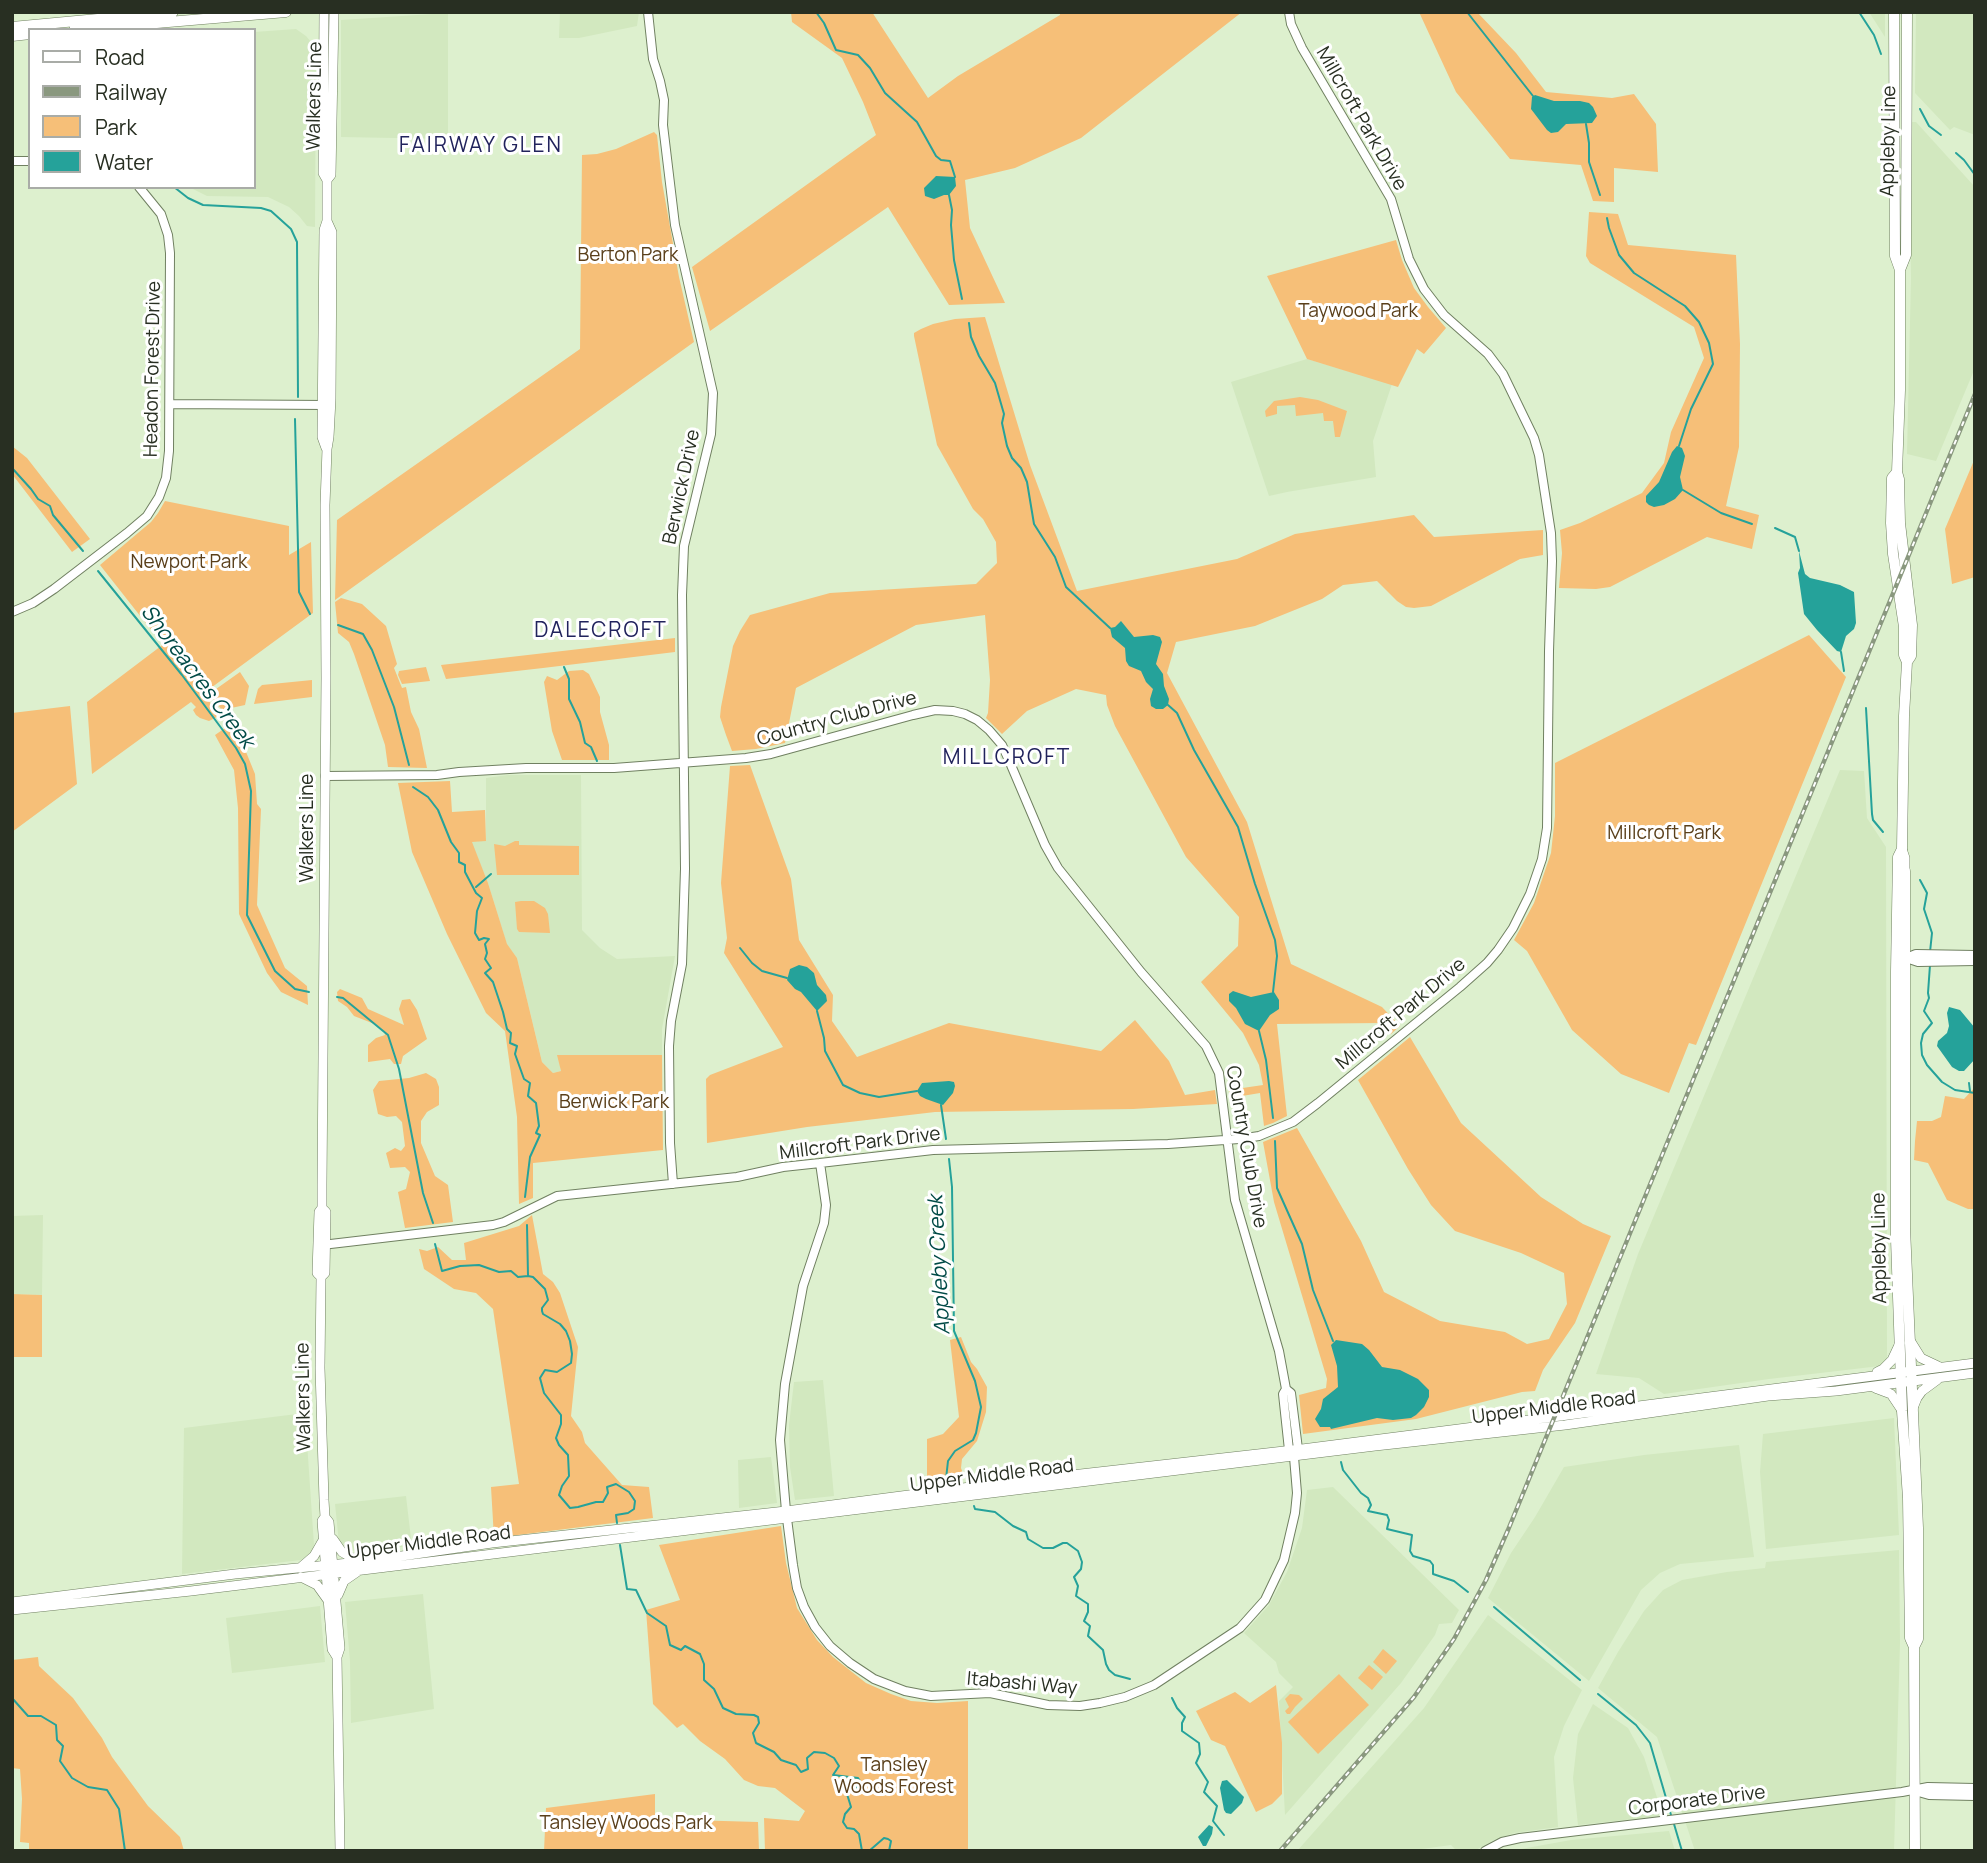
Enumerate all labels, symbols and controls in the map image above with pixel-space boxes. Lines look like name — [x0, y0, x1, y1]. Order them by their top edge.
legend — [28, 28, 256, 189]
street label: Walkers Line — [303, 41, 327, 151]
text: Road — [95, 43, 145, 71]
street label: Millcroft Park Drive — [1311, 43, 1411, 195]
text: Railway — [95, 78, 167, 106]
street label: Appleby Line — [1877, 85, 1901, 197]
text: Park — [95, 113, 137, 141]
district label: FAIRWAY GLEN — [401, 133, 561, 159]
text: Water — [95, 148, 153, 176]
park label: Berton Park — [577, 245, 679, 267]
street label: Headon Forest Drive — [140, 281, 166, 457]
park label: Taywood Park — [1298, 301, 1418, 323]
street label: Berwick Drive — [659, 428, 705, 546]
park label: Newport Park — [131, 552, 247, 574]
water label: Shoreacres Creek — [135, 600, 259, 754]
district label: DALECROFT — [535, 618, 667, 644]
street label: Country Club Drive — [755, 687, 919, 751]
district label: MILLCROFT — [944, 745, 1070, 771]
street label: Walkers Line — [297, 774, 319, 882]
park label: Millcroft Park — [1607, 823, 1721, 845]
street label: Millcroft Park Drive — [1332, 953, 1470, 1075]
street label: Country Club Drive — [1221, 1064, 1271, 1230]
park label: Berwick Park — [559, 1092, 669, 1114]
street label: Millcroft Park Drive — [778, 1123, 942, 1165]
street label: Appleby Line — [1868, 1192, 1892, 1304]
water label: Appleby Creek — [924, 1195, 956, 1335]
street label: Walkers Line — [292, 1342, 316, 1452]
street label: Upper Middle Road — [1471, 1387, 1637, 1429]
street label: Upper Middle Road — [909, 1455, 1075, 1497]
street label: Upper Middle Road — [346, 1522, 512, 1564]
street label: Itabashi Way — [966, 1668, 1078, 1700]
park label: Tansley Woods Forest — [834, 1755, 954, 1799]
street label: Corporate Drive — [1627, 1781, 1767, 1821]
park label: Tansley Woods Park — [540, 1813, 712, 1835]

